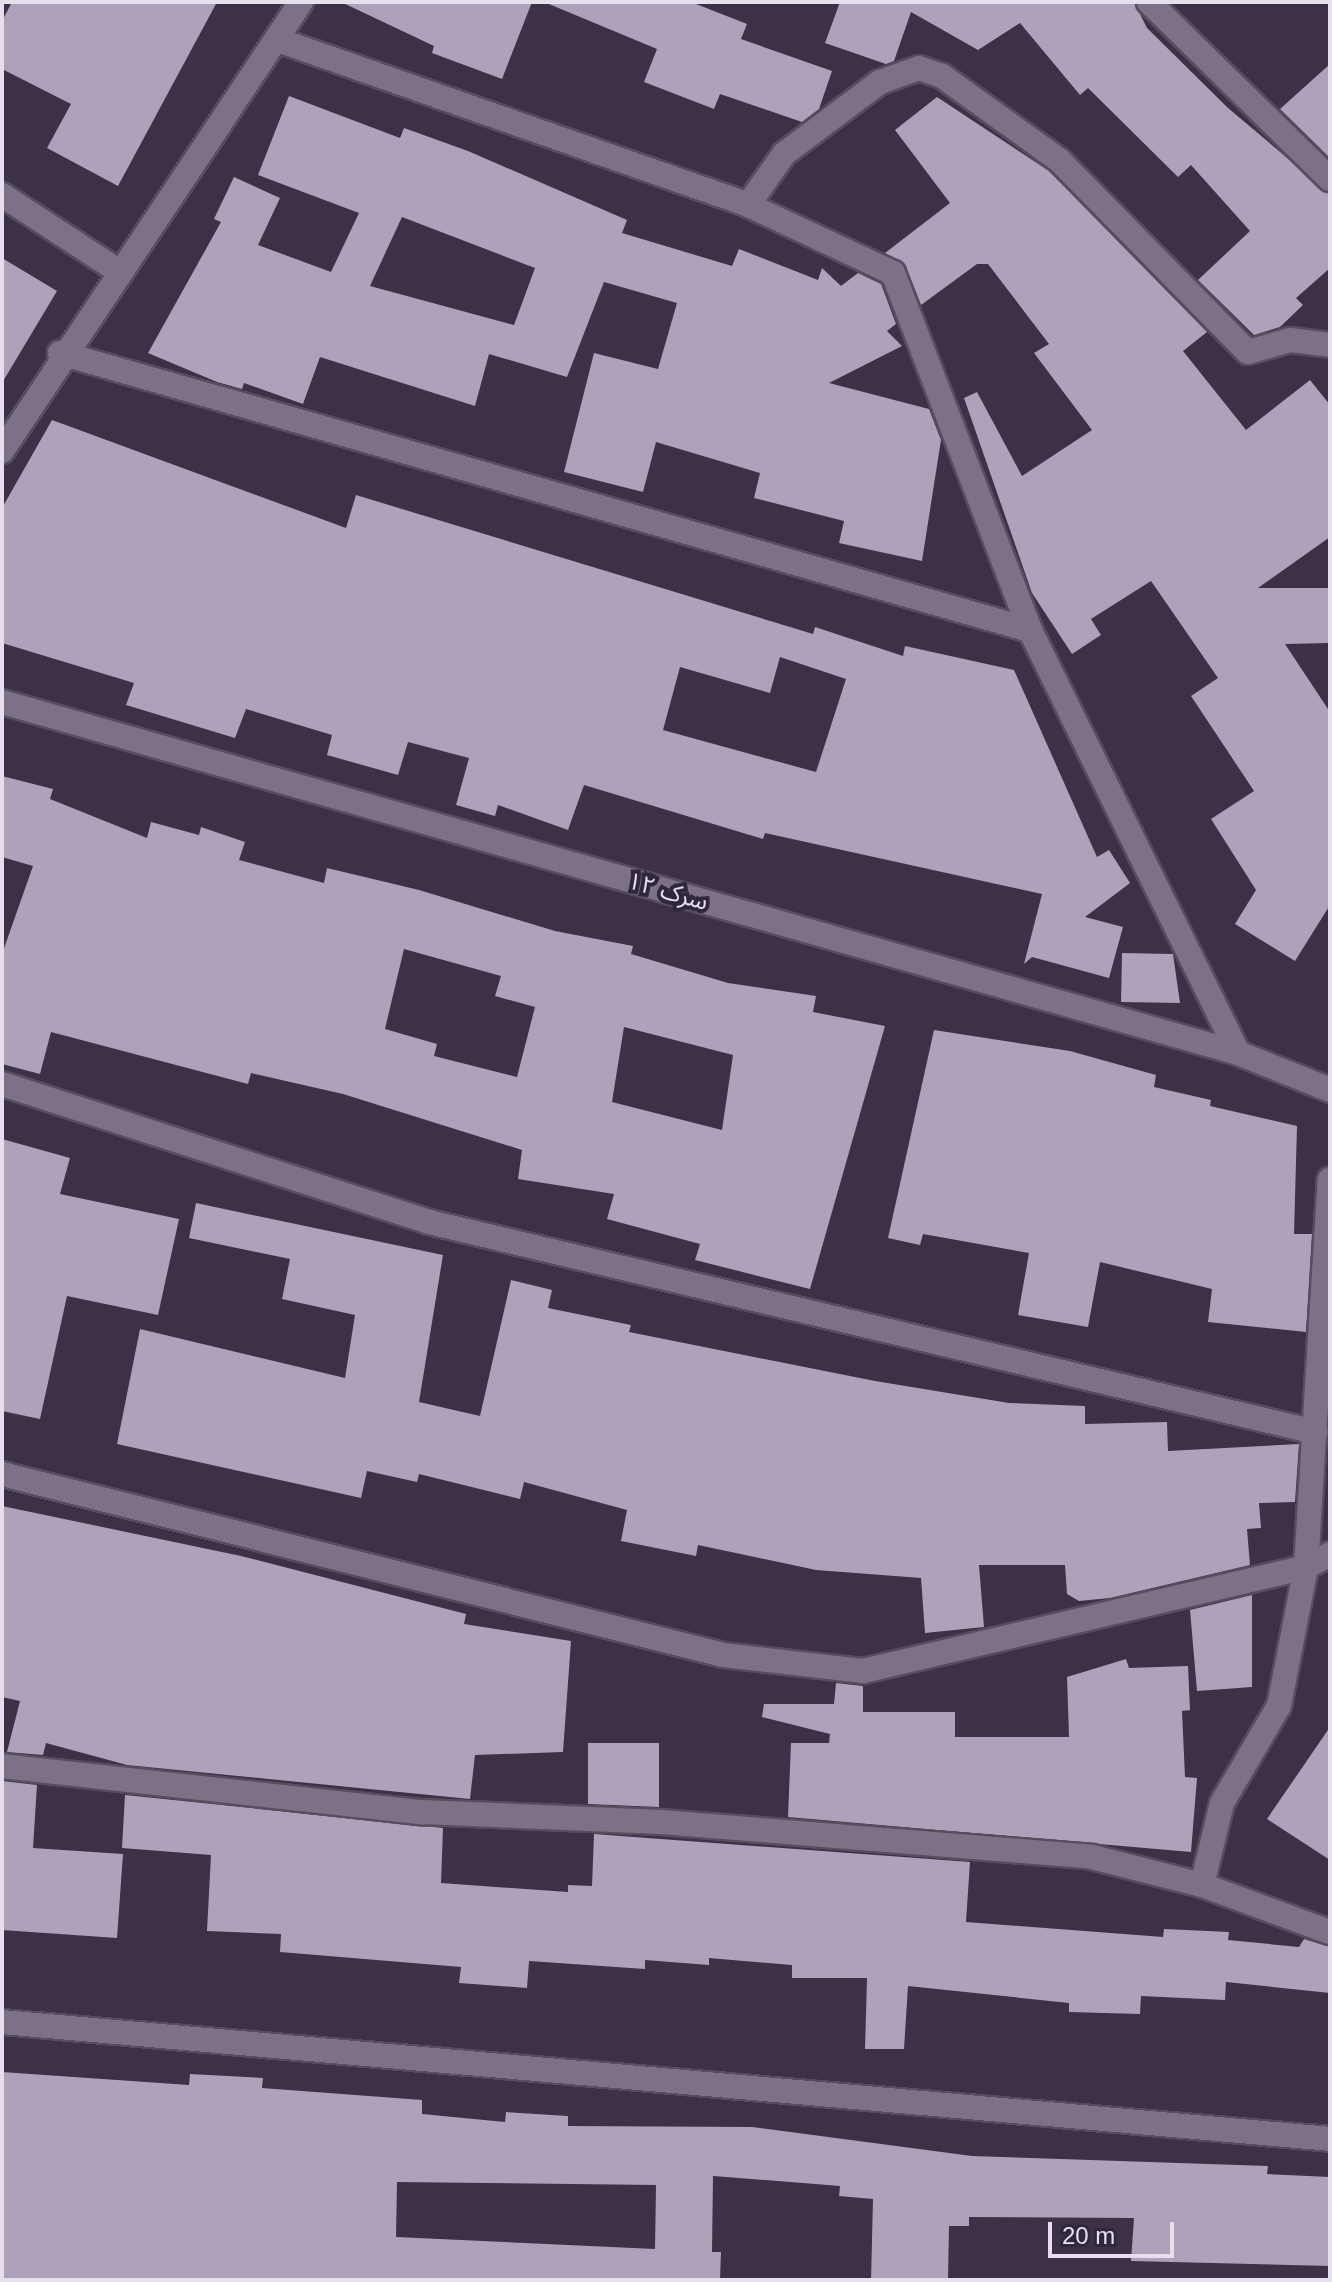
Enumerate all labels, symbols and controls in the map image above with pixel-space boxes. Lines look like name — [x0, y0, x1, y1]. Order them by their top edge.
street label: سرک ۱۲ — [624, 866, 712, 916]
scale bar — [1052, 2206, 1178, 2256]
text: 20 m — [1062, 2222, 1115, 2249]

